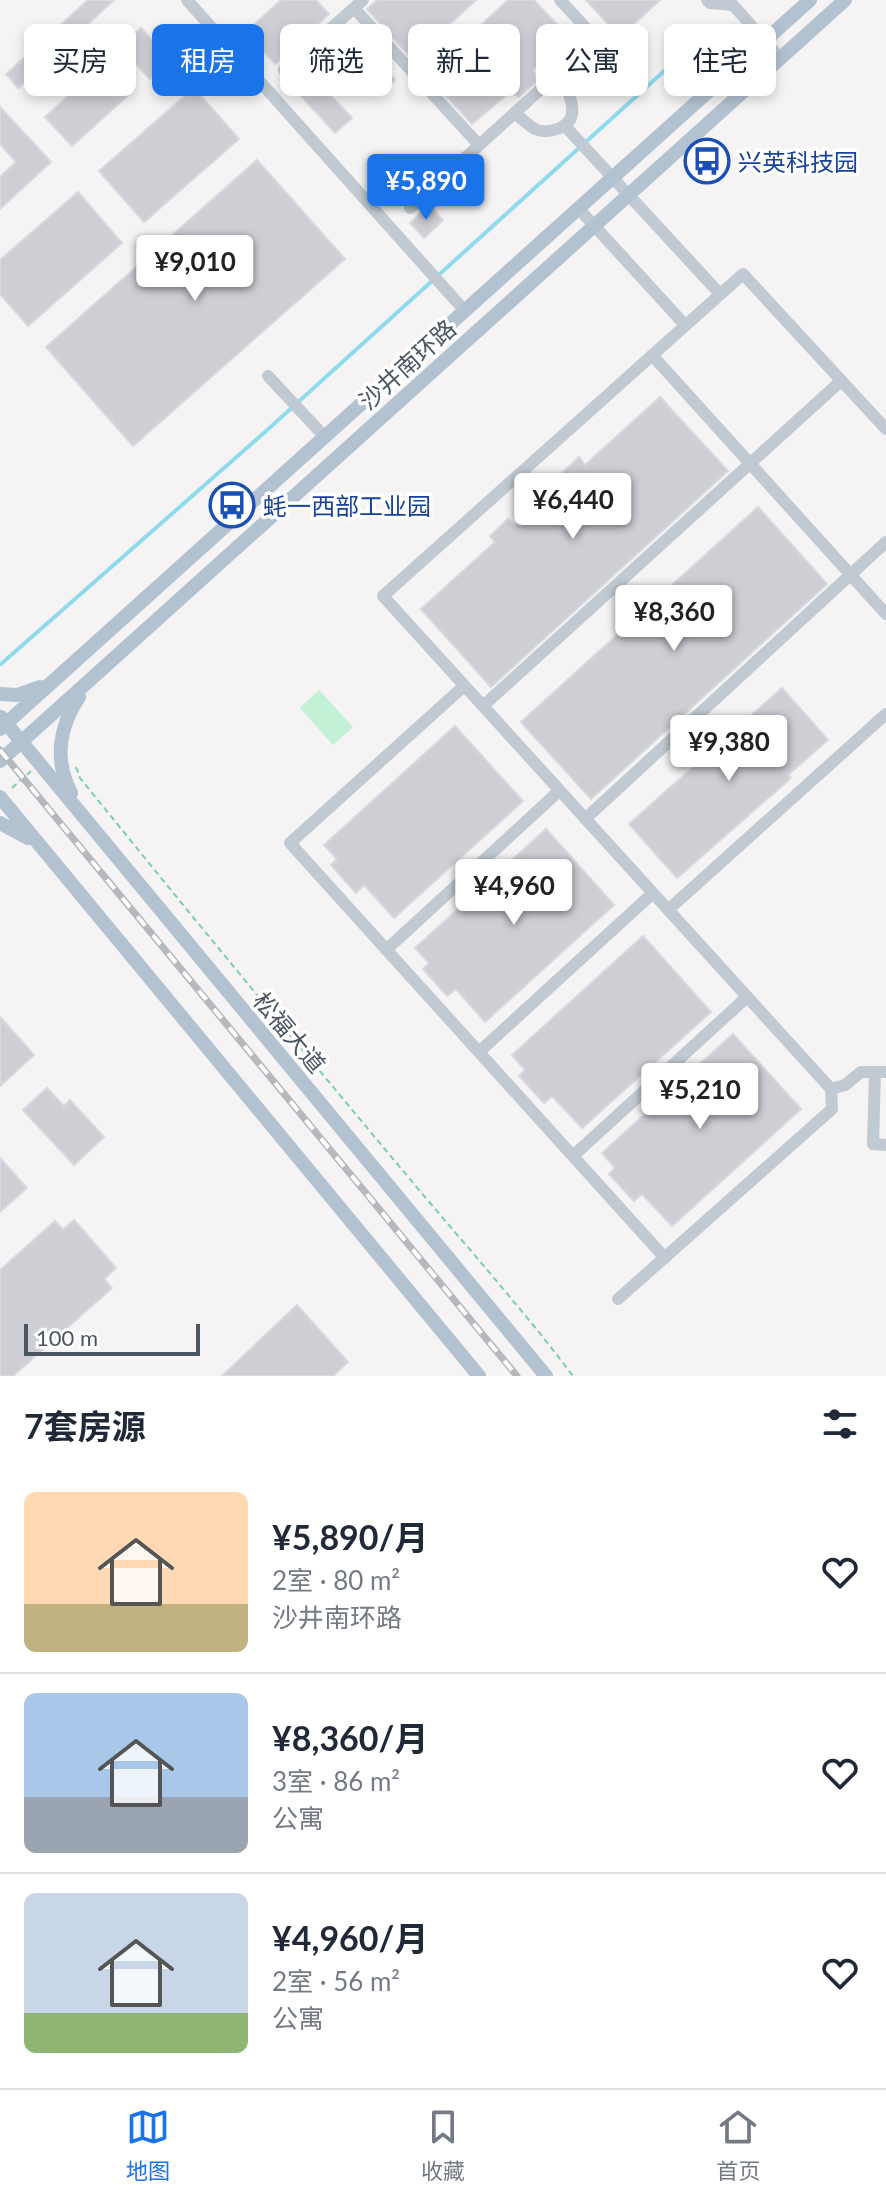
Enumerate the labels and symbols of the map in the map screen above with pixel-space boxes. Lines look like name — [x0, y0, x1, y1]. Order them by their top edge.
bus stop icon: 兴英科技园 — [683, 137, 731, 185]
place label: 兴英科技园 — [738, 147, 858, 176]
pin: ¥5,890 — [361, 154, 491, 222]
pin: ¥9,010 — [130, 235, 260, 303]
street label: 沙井南环路 — [353, 313, 461, 415]
pin: ¥6,440 — [508, 473, 638, 541]
bus stop icon: 蚝一西部工业园 — [208, 481, 256, 529]
place label: 蚝一西部工业园 — [263, 491, 431, 520]
pin: ¥8,360 — [609, 585, 739, 653]
pin: ¥9,380 — [664, 715, 794, 783]
pin: ¥4,960 — [449, 859, 579, 927]
street label: 松福大道 — [248, 986, 332, 1078]
pin: ¥5,210 — [635, 1063, 765, 1131]
scale bar — [24, 1320, 200, 1356]

